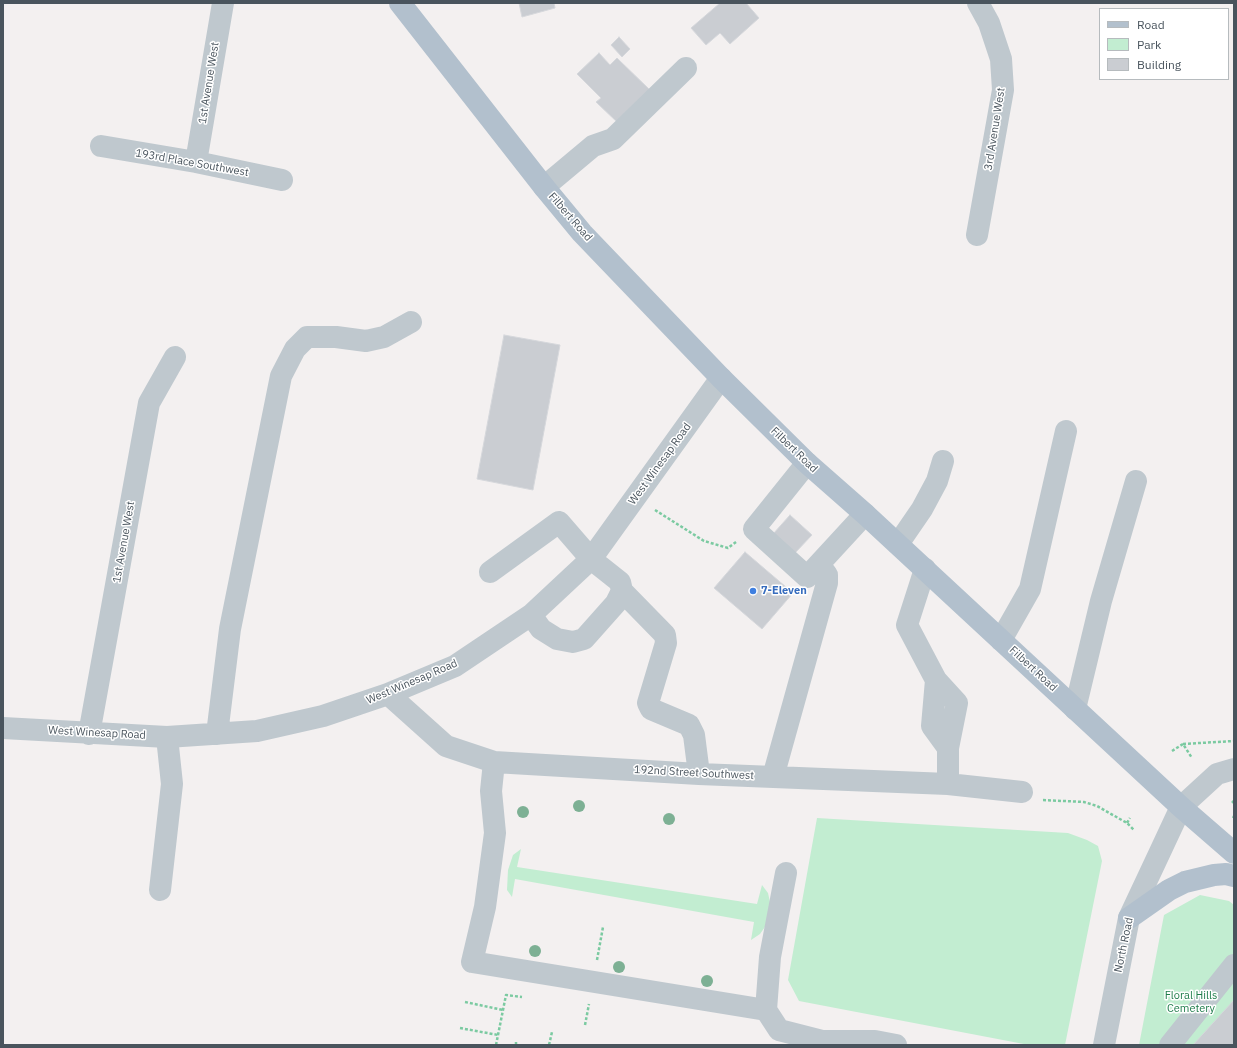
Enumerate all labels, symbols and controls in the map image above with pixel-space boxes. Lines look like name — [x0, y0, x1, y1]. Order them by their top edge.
legend — [1099, 8, 1229, 80]
text: Road — [1137, 17, 1165, 32]
text: Park — [1137, 37, 1161, 52]
street label: 1st Avenue West — [196, 41, 222, 125]
text: Building — [1137, 57, 1181, 72]
street label: 3rd Avenue West — [982, 87, 1008, 171]
street label: 193rd Place Southwest — [134, 147, 250, 179]
street label: Filbert Road — [545, 190, 595, 244]
street label: West Winesap Road — [626, 421, 694, 507]
street label: Filbert Road — [768, 424, 820, 476]
street label: 1st Avenue West — [110, 500, 138, 584]
place label: 7-Eleven — [761, 584, 807, 598]
marker: 7-Eleven — [748, 586, 758, 596]
street label: Filbert Road — [1007, 644, 1059, 694]
street label: West Winesap Road — [364, 657, 460, 707]
street label: West Winesap Road — [48, 724, 146, 742]
street label: 192nd Street Southwest — [634, 763, 754, 783]
street label: North Road — [1112, 916, 1136, 974]
park label: Floral Hills Cemetery — [1165, 989, 1217, 1015]

